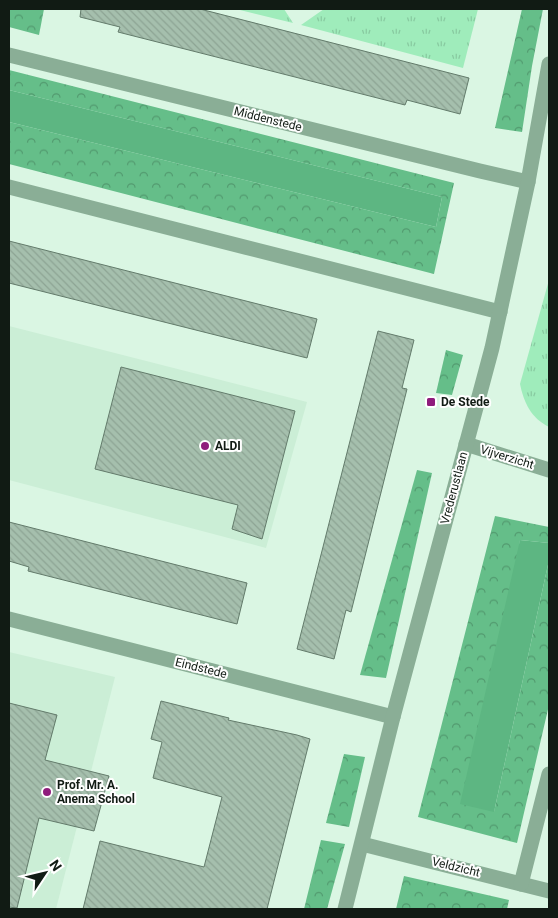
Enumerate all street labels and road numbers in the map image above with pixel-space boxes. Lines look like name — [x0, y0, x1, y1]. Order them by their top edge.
street label: Middenstede — [233, 104, 303, 134]
street label: Vijverzicht — [479, 442, 536, 472]
street label: Vrederustlaan — [438, 450, 470, 526]
street label: Eindstede — [174, 655, 228, 681]
street label: Veldzicht — [430, 854, 482, 880]

